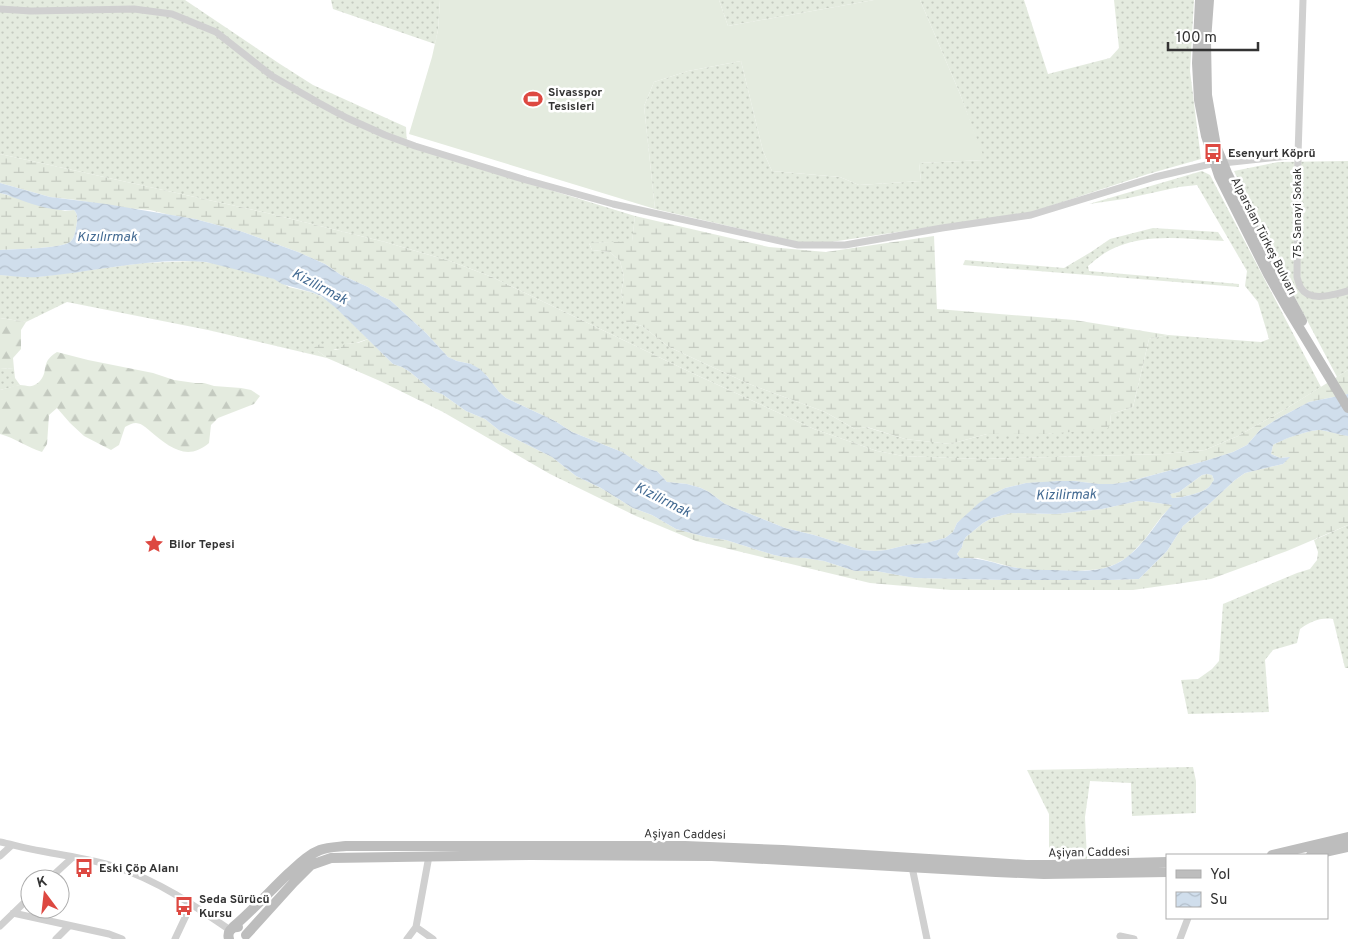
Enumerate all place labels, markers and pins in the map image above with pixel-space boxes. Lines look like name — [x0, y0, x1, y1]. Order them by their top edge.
place label: Sivasspor Tesisleri — [548, 85, 602, 115]
sports icon: Sivasspor Tesisleri — [522, 88, 544, 110]
bus stop icon: Esenyurt Köprü — [1202, 142, 1224, 164]
place label: Esenyurt Köprü — [1228, 146, 1316, 162]
place icon: Bilor Tepesi — [143, 533, 165, 555]
place label: Bilor Tepesi — [169, 537, 235, 553]
bus stop icon: Eski Çöp Alanı — [73, 857, 95, 879]
place label: Eski Çöp Alanı — [99, 861, 179, 877]
place label: Seda Sürücü Kursu — [199, 892, 270, 922]
bus stop icon: Seda Sürücü Kursu — [173, 895, 195, 917]

